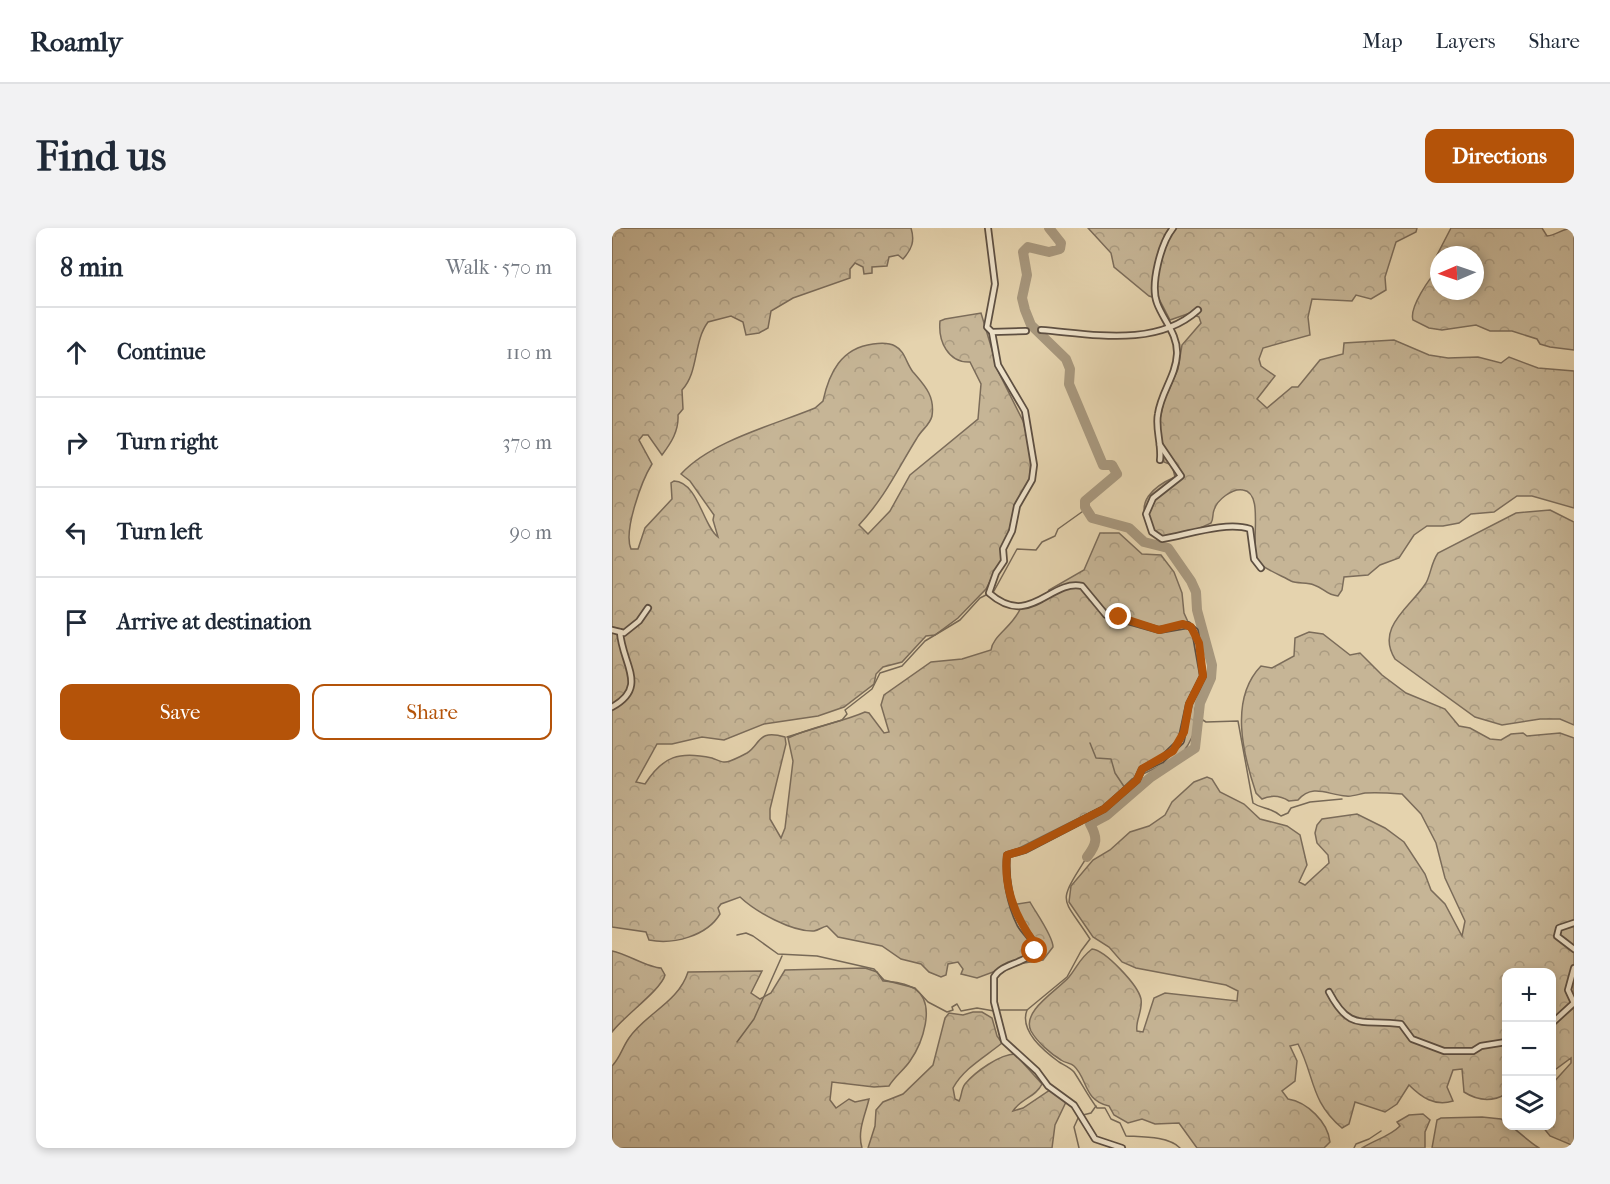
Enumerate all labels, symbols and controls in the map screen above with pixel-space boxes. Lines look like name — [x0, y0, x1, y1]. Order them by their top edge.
text: Roamly — [30, 25, 122, 58]
text: Map — [1362, 29, 1403, 53]
text: Layers — [1436, 29, 1495, 53]
text: Share — [1528, 29, 1580, 53]
button: Directions — [1425, 129, 1574, 183]
text: Find us — [36, 132, 166, 181]
north arrow — [1430, 246, 1484, 300]
text: 8 min — [60, 252, 123, 283]
text: Walk · 570 m — [446, 256, 552, 279]
icon: ahead — [60, 336, 93, 369]
text: Continue — [117, 339, 206, 365]
text: 110 m — [506, 341, 552, 364]
icon: right — [60, 426, 93, 459]
text: Turn right — [117, 429, 218, 455]
text: 370 m — [502, 431, 552, 454]
icon: left — [60, 516, 93, 549]
text: Turn left — [117, 519, 203, 545]
text: 90 m — [510, 521, 552, 544]
route end — [1105, 603, 1131, 629]
icon: arrive — [60, 606, 93, 639]
text: Arrive at destination — [117, 609, 311, 635]
button: Save — [60, 684, 300, 740]
button: Share — [312, 684, 552, 740]
route start — [1021, 937, 1047, 963]
map controls — [1502, 968, 1556, 1130]
button: + — [1502, 968, 1556, 1022]
button: − — [1502, 1022, 1556, 1076]
button: layers — [1502, 1076, 1556, 1130]

